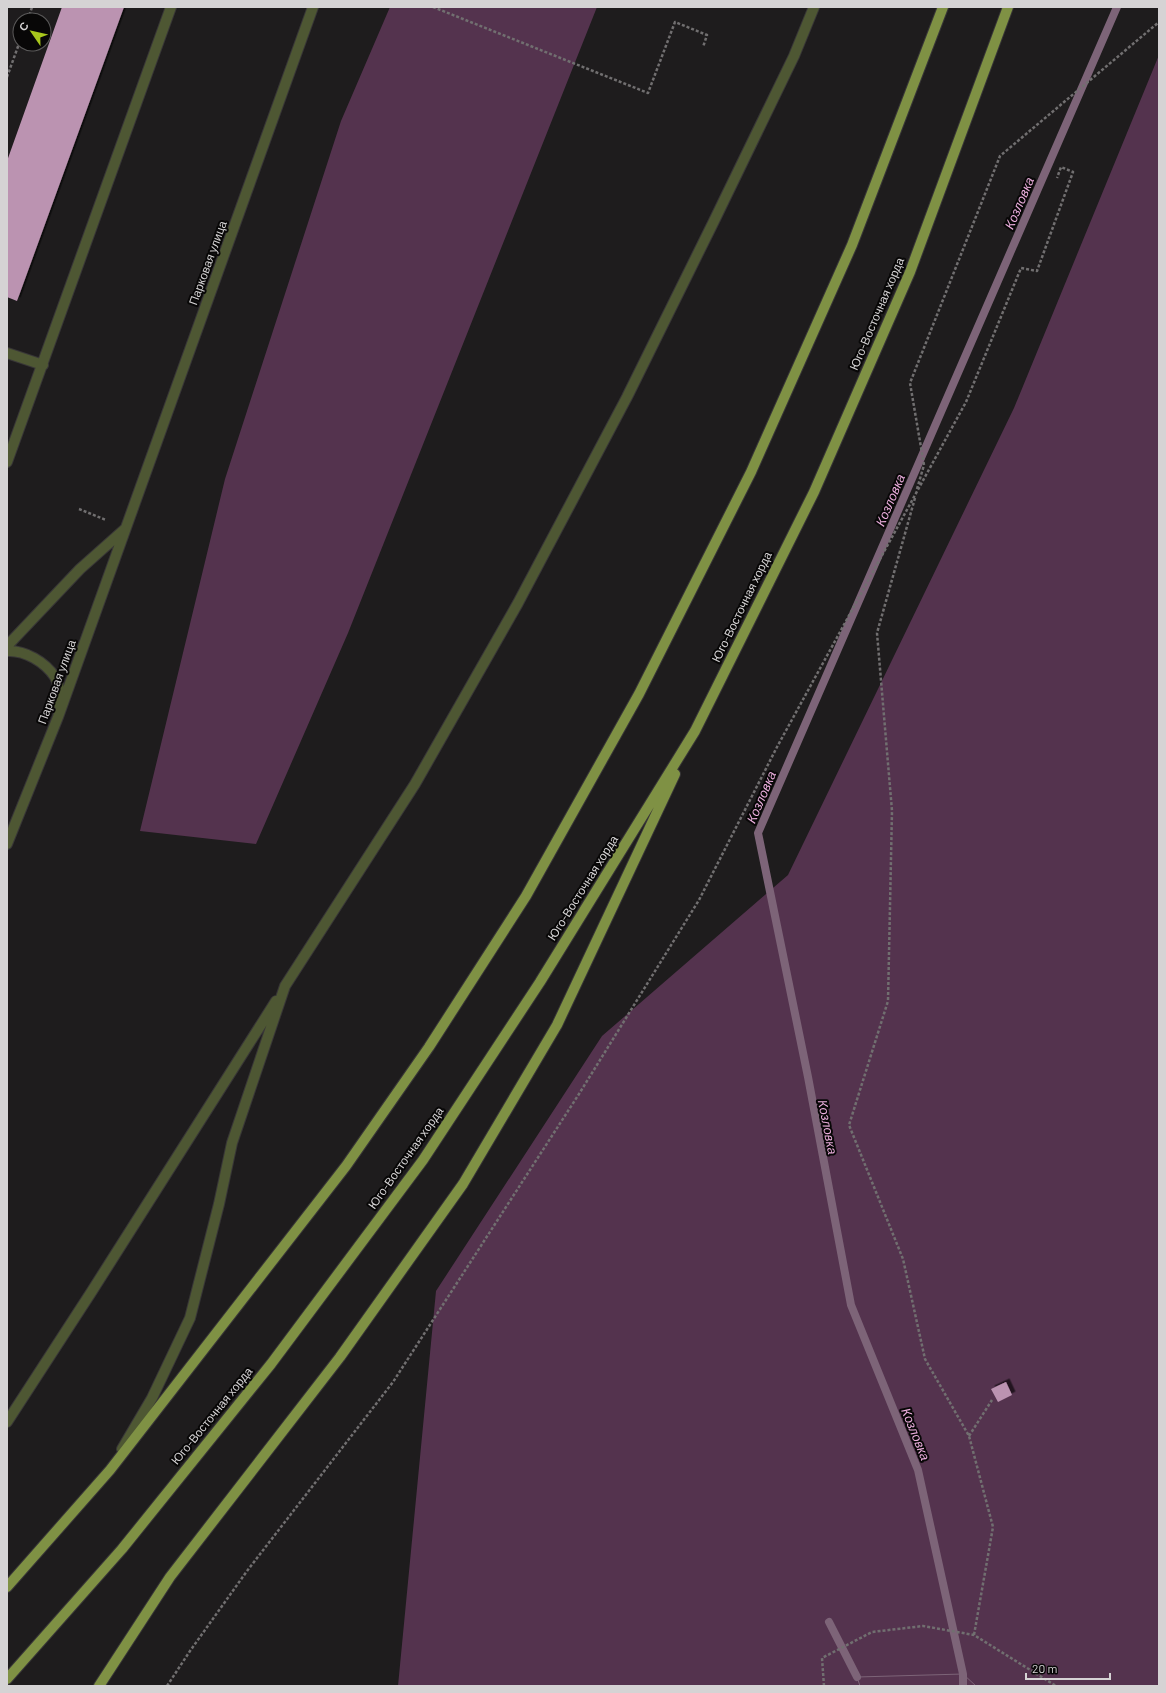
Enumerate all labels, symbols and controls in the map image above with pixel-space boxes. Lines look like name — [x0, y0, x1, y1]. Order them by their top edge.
north arrow — [12, 12, 52, 52]
text: С — [16, 19, 31, 33]
water label: Козловка — [1001, 174, 1037, 232]
street label: Парковая улица — [185, 218, 230, 307]
street label: Юго-Восточная хорда — [846, 255, 907, 372]
water label: Козловка — [872, 471, 908, 529]
street label: Юго-Восточная хорда — [708, 549, 775, 665]
street label: Парковая улица — [34, 637, 79, 726]
water label: Козловка — [743, 768, 779, 826]
street label: Юго-Восточная хорда — [544, 832, 621, 943]
water label: Козловка — [815, 1098, 841, 1156]
street label: Юго-Восточная хорда — [365, 1104, 447, 1212]
street label: Юго-Восточная хорда — [168, 1364, 256, 1467]
water label: Козловка — [898, 1405, 934, 1463]
scale bar — [1026, 1655, 1110, 1681]
text: 20 m — [1032, 1661, 1058, 1675]

